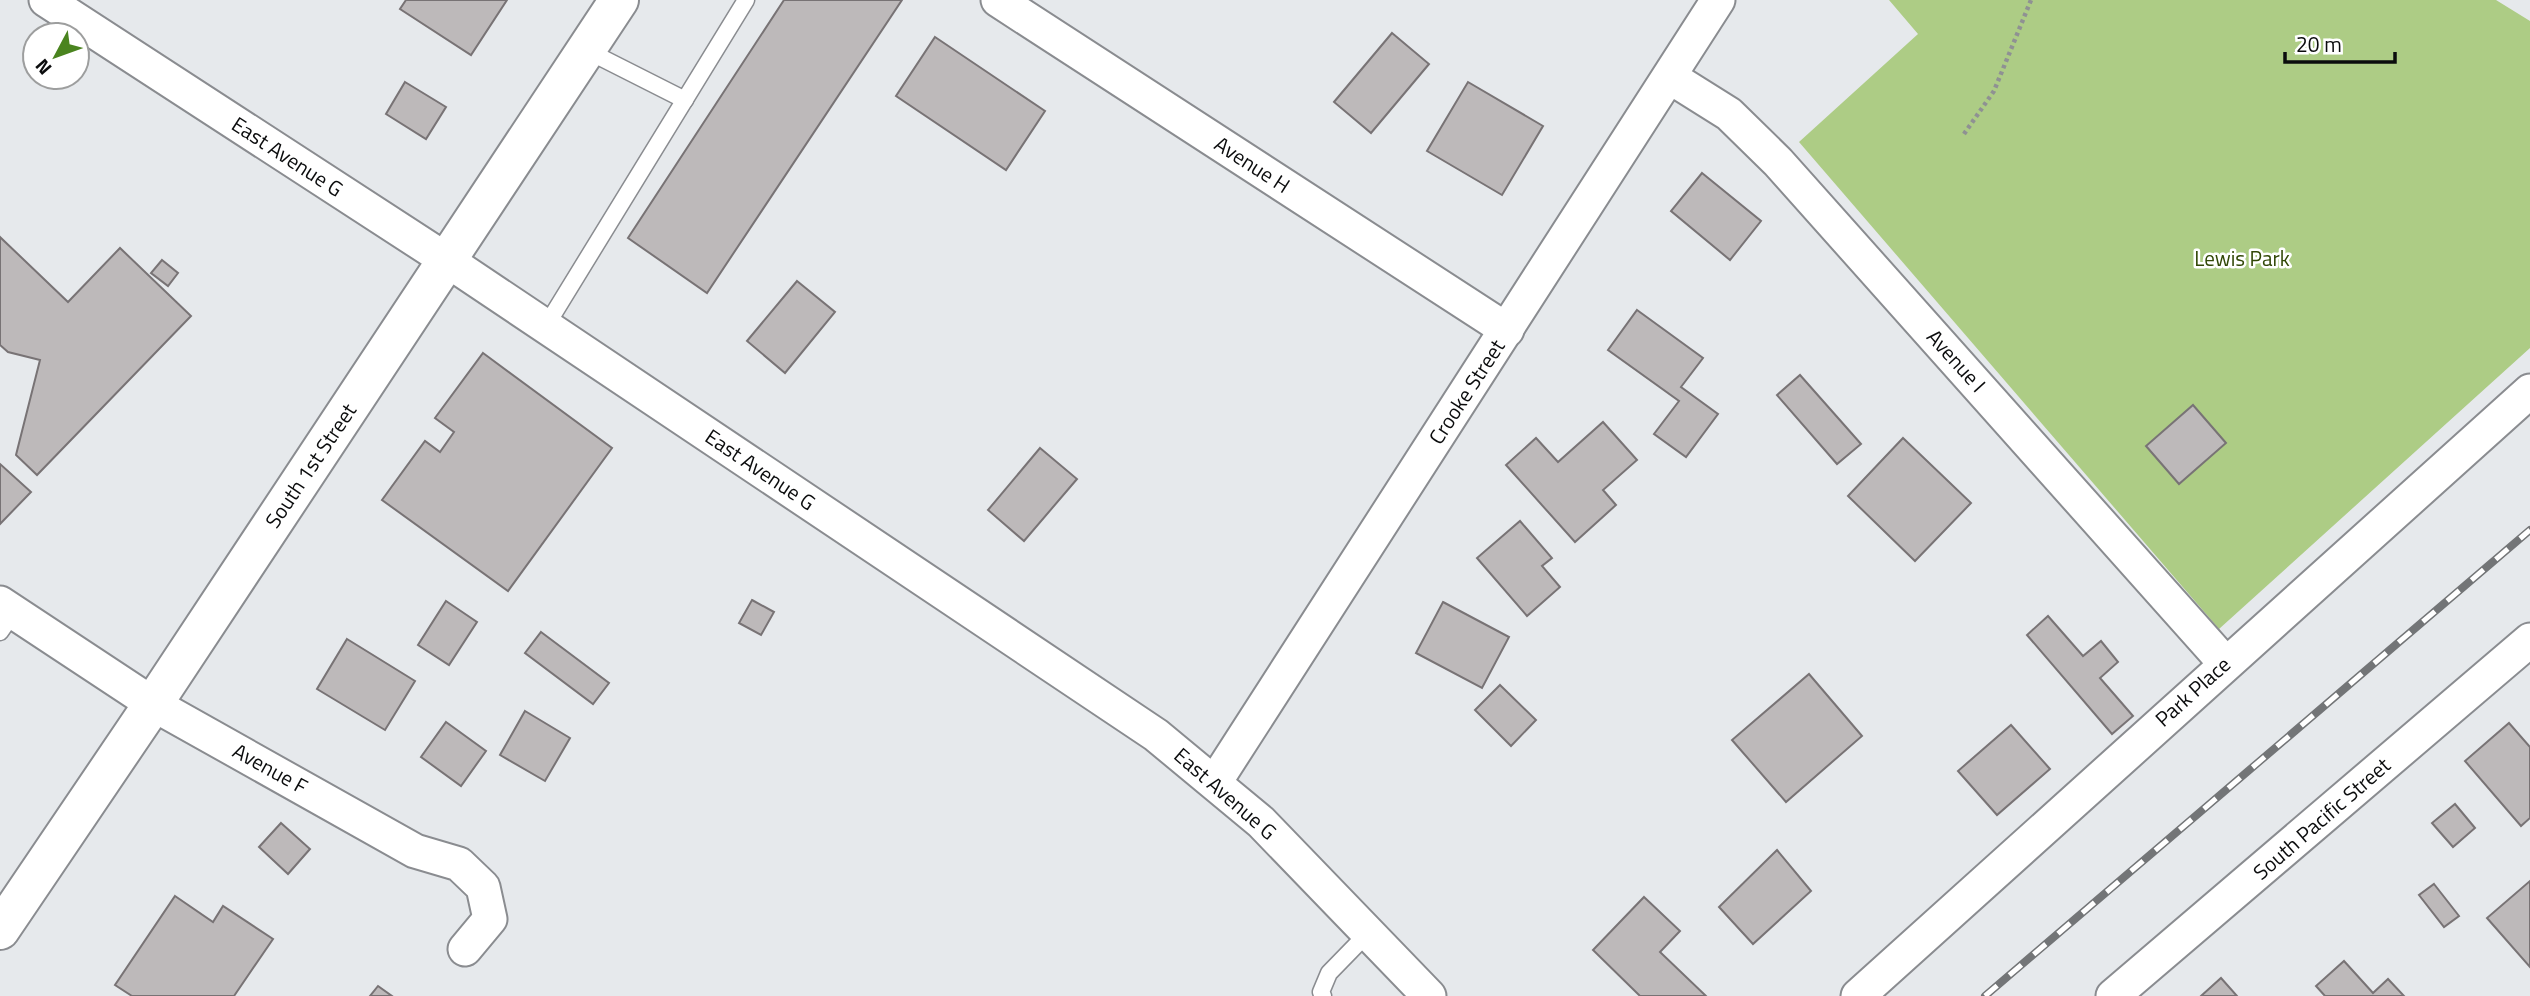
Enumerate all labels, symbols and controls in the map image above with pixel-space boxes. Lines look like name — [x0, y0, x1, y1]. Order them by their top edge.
north arrow — [21, 21, 91, 91]
scale bar — [2285, 21, 2395, 65]
text: 20 m — [2296, 28, 2342, 60]
text: N — [28, 53, 58, 82]
street label: East Avenue G — [226, 108, 350, 204]
street label: Avenue H — [1208, 128, 1297, 201]
park label: Lewis Park — [2194, 242, 2290, 274]
street label: Avenue I — [1920, 322, 1994, 399]
street label: Crooke Street — [1420, 332, 1513, 450]
street label: South 1st Street — [256, 396, 364, 534]
street label: East Avenue G — [699, 420, 822, 518]
street label: Park Place — [2147, 648, 2237, 734]
street label: Avenue F — [227, 734, 314, 802]
street label: East Avenue G — [1167, 739, 1284, 847]
street label: South Pacific Street — [2246, 749, 2398, 887]

